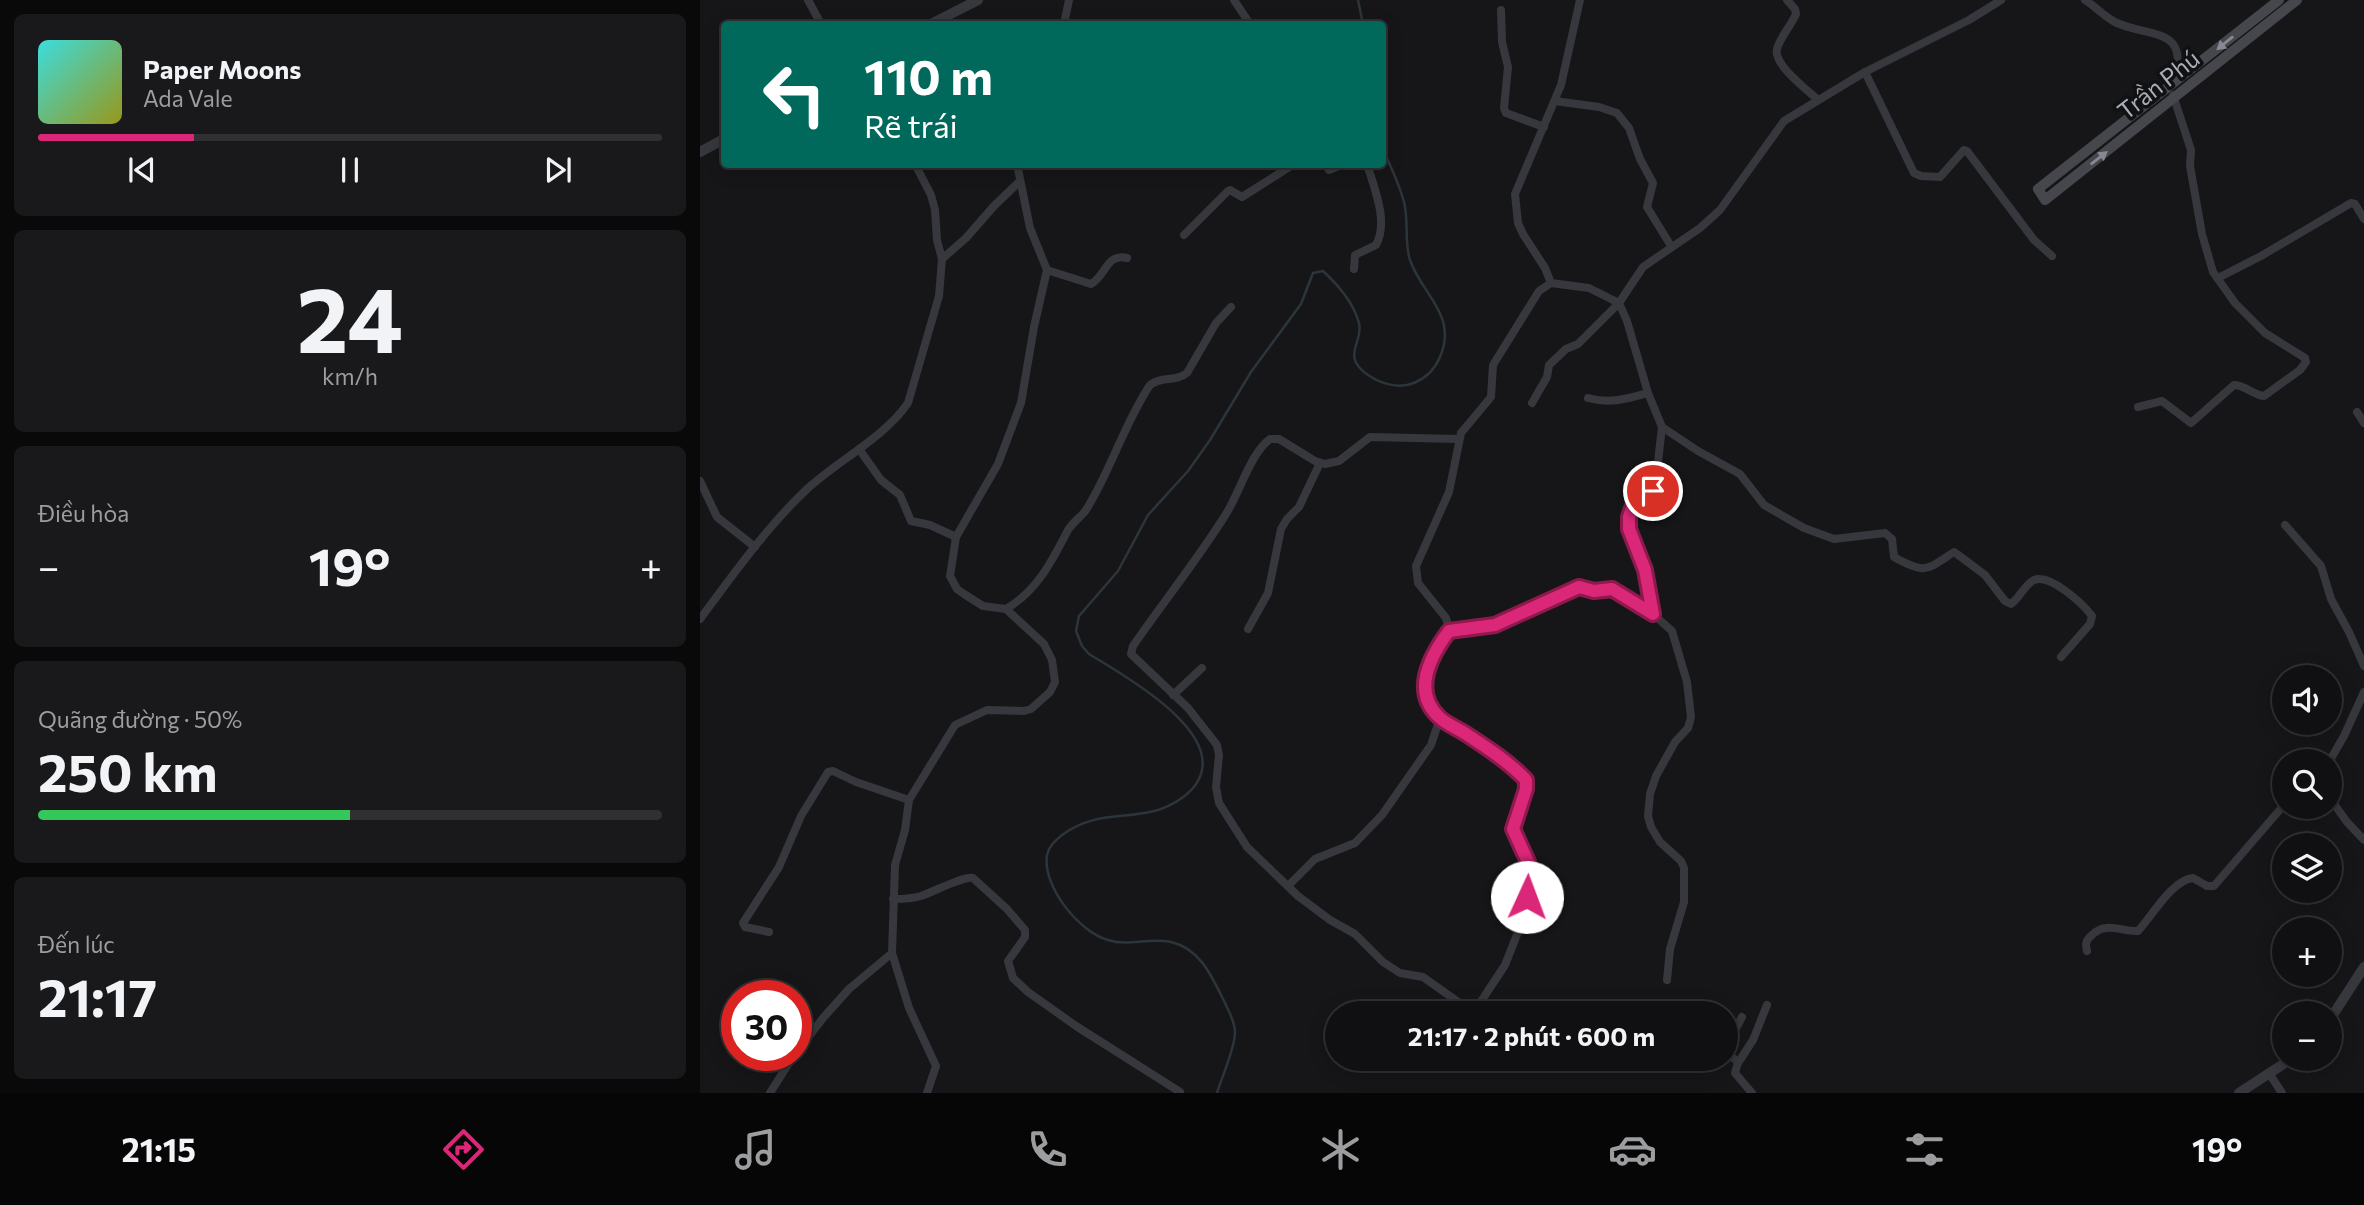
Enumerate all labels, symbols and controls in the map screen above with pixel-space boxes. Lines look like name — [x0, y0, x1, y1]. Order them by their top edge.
one-way arrow — [2217, 35, 2235, 50]
street label: Trần Phú — [2111, 43, 2205, 125]
text: 110 m — [864, 45, 993, 105]
icon: left — [749, 49, 840, 140]
text: Paper Moons — [143, 53, 301, 84]
text: Ada Vale — [143, 84, 233, 112]
text: Rẽ trái — [864, 105, 958, 145]
icon: previous — [123, 151, 161, 189]
icon: pause — [331, 151, 369, 189]
icon: next — [539, 151, 577, 189]
one-way arrow — [2090, 151, 2108, 165]
text: 24 — [297, 260, 403, 372]
text: km/h — [322, 362, 378, 390]
pin — [1623, 461, 1683, 521]
icon: arrive — [1634, 472, 1672, 510]
text: Điều hòa — [38, 499, 129, 527]
text: 19° — [309, 533, 390, 597]
text: − — [38, 542, 60, 589]
text: + — [640, 542, 662, 589]
map controls — [2272, 665, 2342, 1071]
button: sound — [2272, 665, 2342, 735]
text: Quãng đường · 50% — [38, 705, 242, 733]
text: 250 km — [38, 739, 218, 803]
button: search — [2272, 749, 2342, 819]
button: layers — [2272, 833, 2342, 903]
position arrow — [1490, 860, 1564, 934]
button: + — [2272, 917, 2342, 987]
text: Đến lúc — [38, 930, 115, 958]
text: 21:17 — [38, 964, 157, 1028]
speed limit sign: 30 — [721, 980, 812, 1071]
button: − — [2272, 1001, 2342, 1071]
text: 21:17 · 2 phút · 600 m — [1408, 1020, 1655, 1051]
icon: directions — [439, 1125, 488, 1174]
icon: music — [731, 1125, 780, 1174]
icon: phone — [1023, 1125, 1072, 1174]
icon: climate — [1316, 1125, 1365, 1174]
icon: car — [1608, 1125, 1657, 1174]
icon: filters — [1900, 1125, 1949, 1174]
text: 21:15 — [122, 1129, 196, 1169]
text: 19° — [2192, 1129, 2242, 1169]

